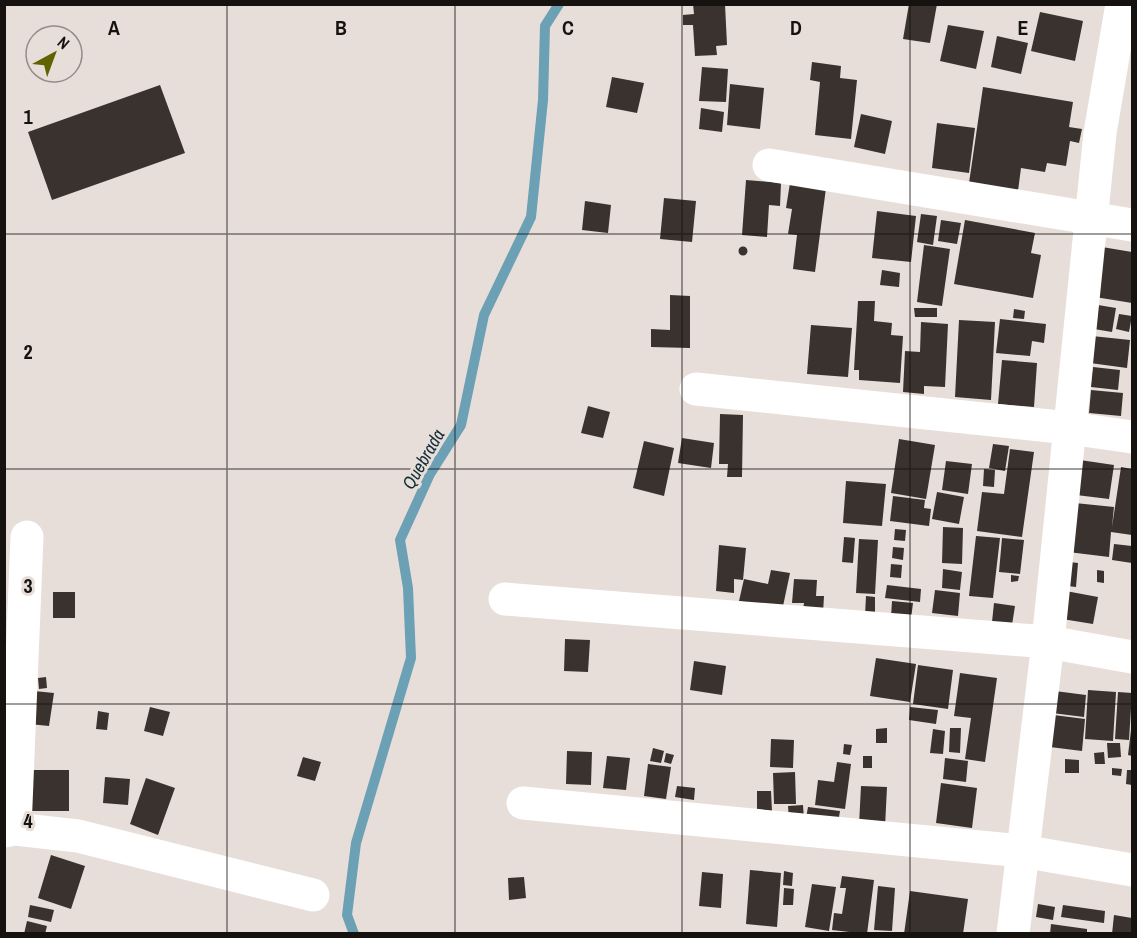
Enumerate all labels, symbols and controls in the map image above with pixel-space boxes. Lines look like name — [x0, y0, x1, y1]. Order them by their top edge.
text: A — [108, 14, 120, 41]
text: B — [335, 14, 347, 41]
text: C — [562, 14, 574, 41]
text: D — [790, 14, 802, 41]
text: E — [1018, 14, 1029, 41]
north arrow — [24, 24, 84, 84]
text: N — [53, 31, 75, 54]
text: 1 — [23, 103, 33, 130]
text: 2 — [23, 338, 33, 365]
water label: Quebrada — [396, 424, 450, 494]
text: 3 — [23, 572, 33, 599]
text: 4 — [23, 807, 33, 834]

